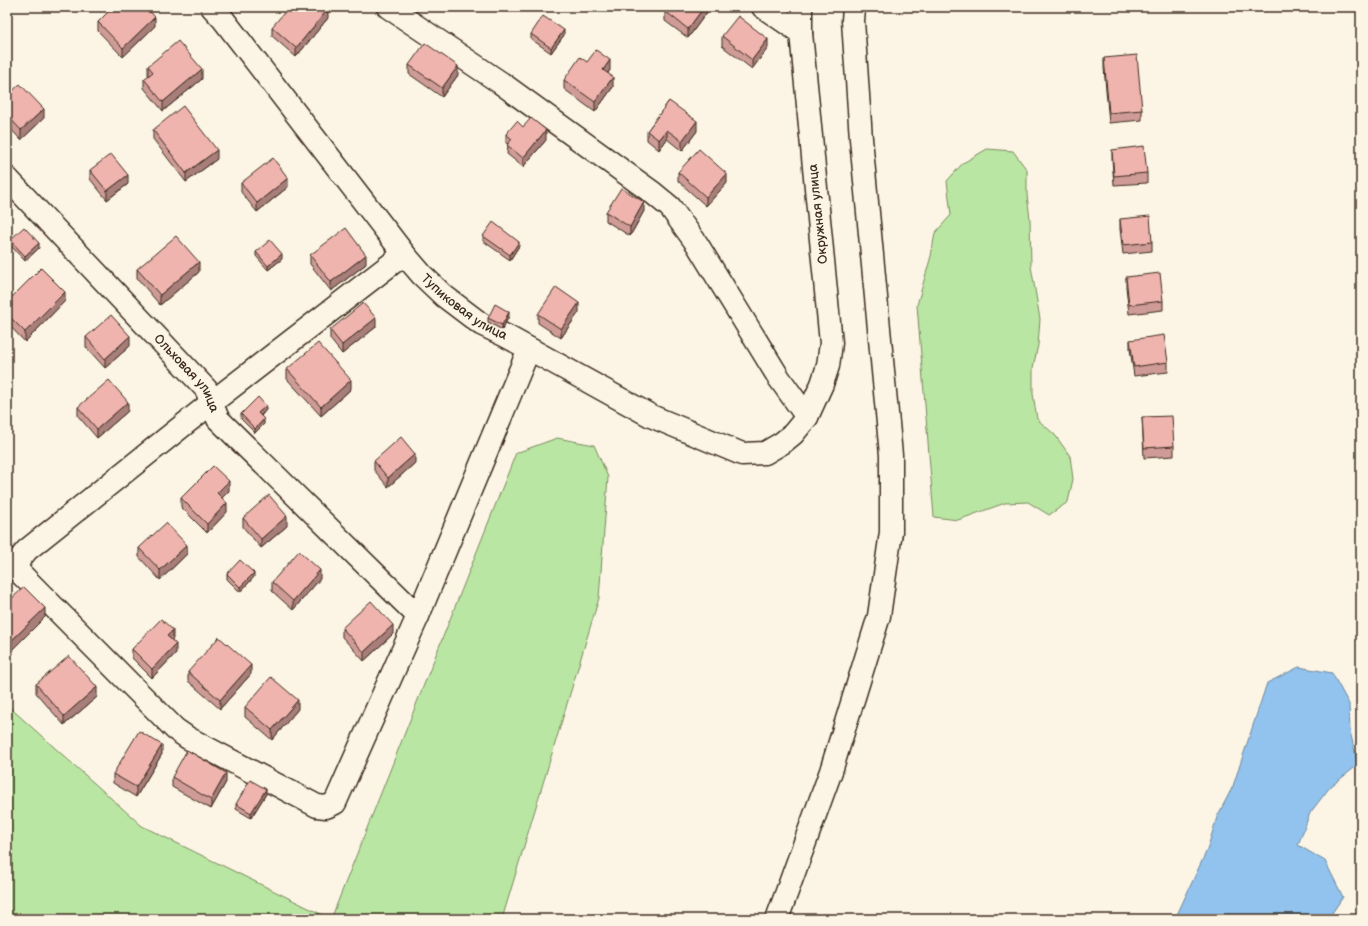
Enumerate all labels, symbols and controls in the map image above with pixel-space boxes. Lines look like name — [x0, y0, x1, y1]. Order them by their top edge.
street label: Окружная улица — [805, 163, 831, 265]
street label: Тупиковая улица — [418, 271, 510, 344]
street label: Ольховая улица — [150, 331, 223, 415]

